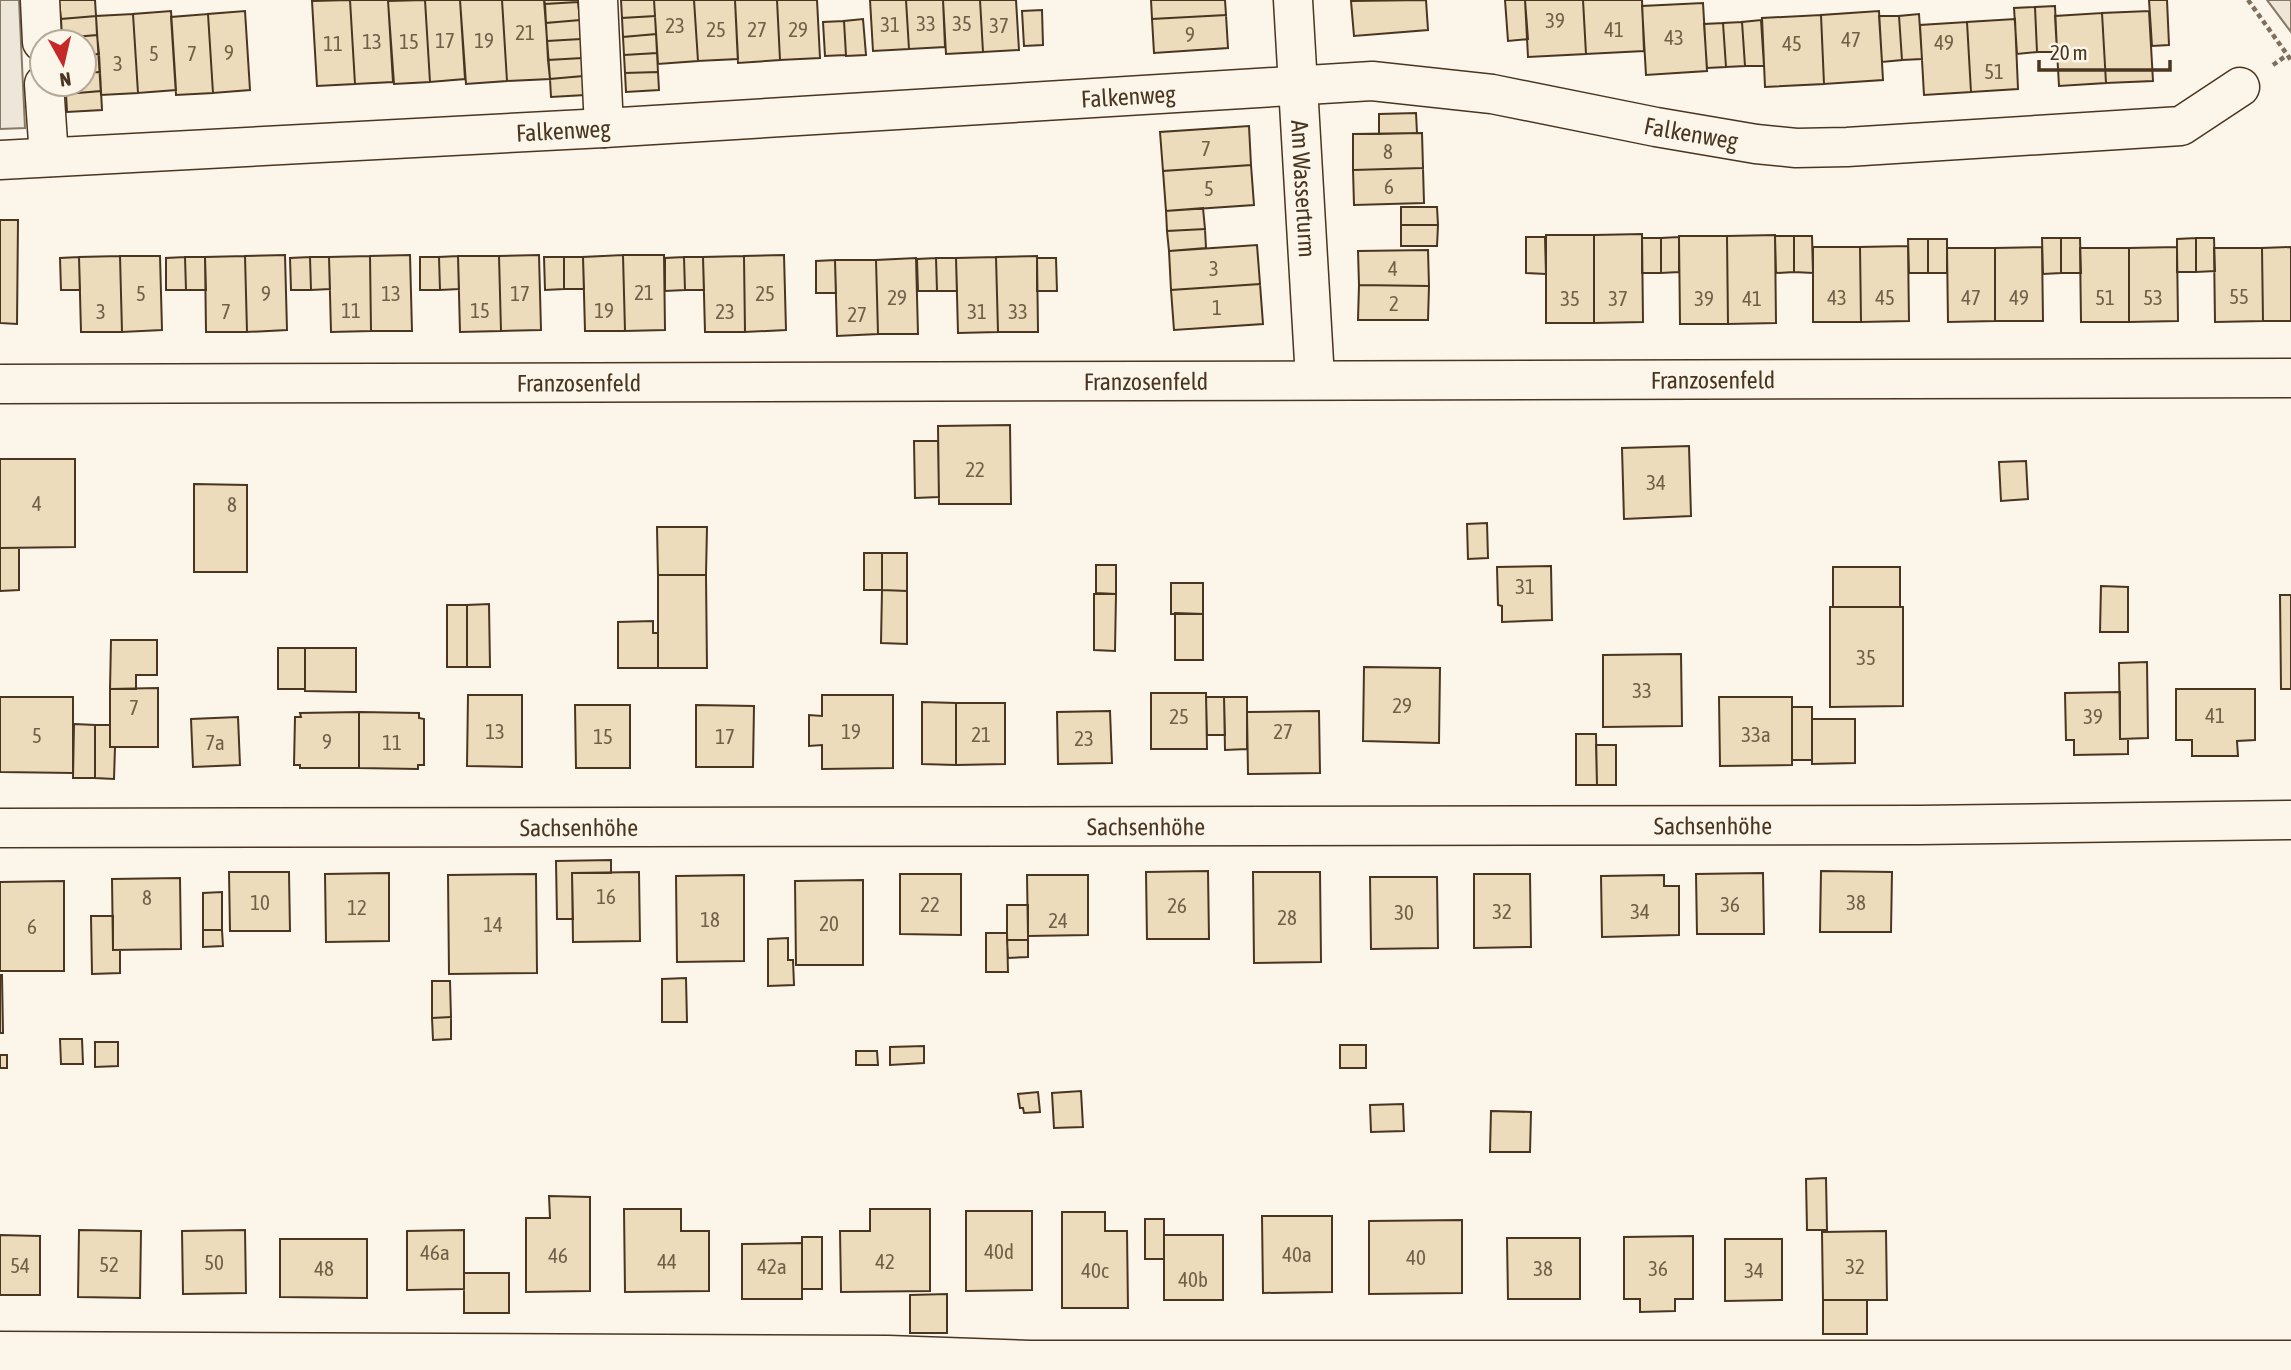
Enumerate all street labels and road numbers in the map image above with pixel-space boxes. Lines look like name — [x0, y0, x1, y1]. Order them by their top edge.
street label: Falkenweg — [1080, 80, 1177, 112]
street label: Falkenweg — [1642, 111, 1741, 154]
street label: Falkenweg — [515, 114, 612, 146]
street label: Am Wasserturm — [1286, 119, 1321, 258]
street label: Franzosenfeld — [1651, 366, 1775, 393]
street label: Franzosenfeld — [1084, 367, 1208, 395]
street label: Franzosenfeld — [517, 369, 641, 396]
street label: Sachsenhöhe — [1654, 812, 1772, 839]
street label: Sachsenhöhe — [1087, 813, 1205, 840]
street label: Sachsenhöhe — [520, 814, 638, 841]

